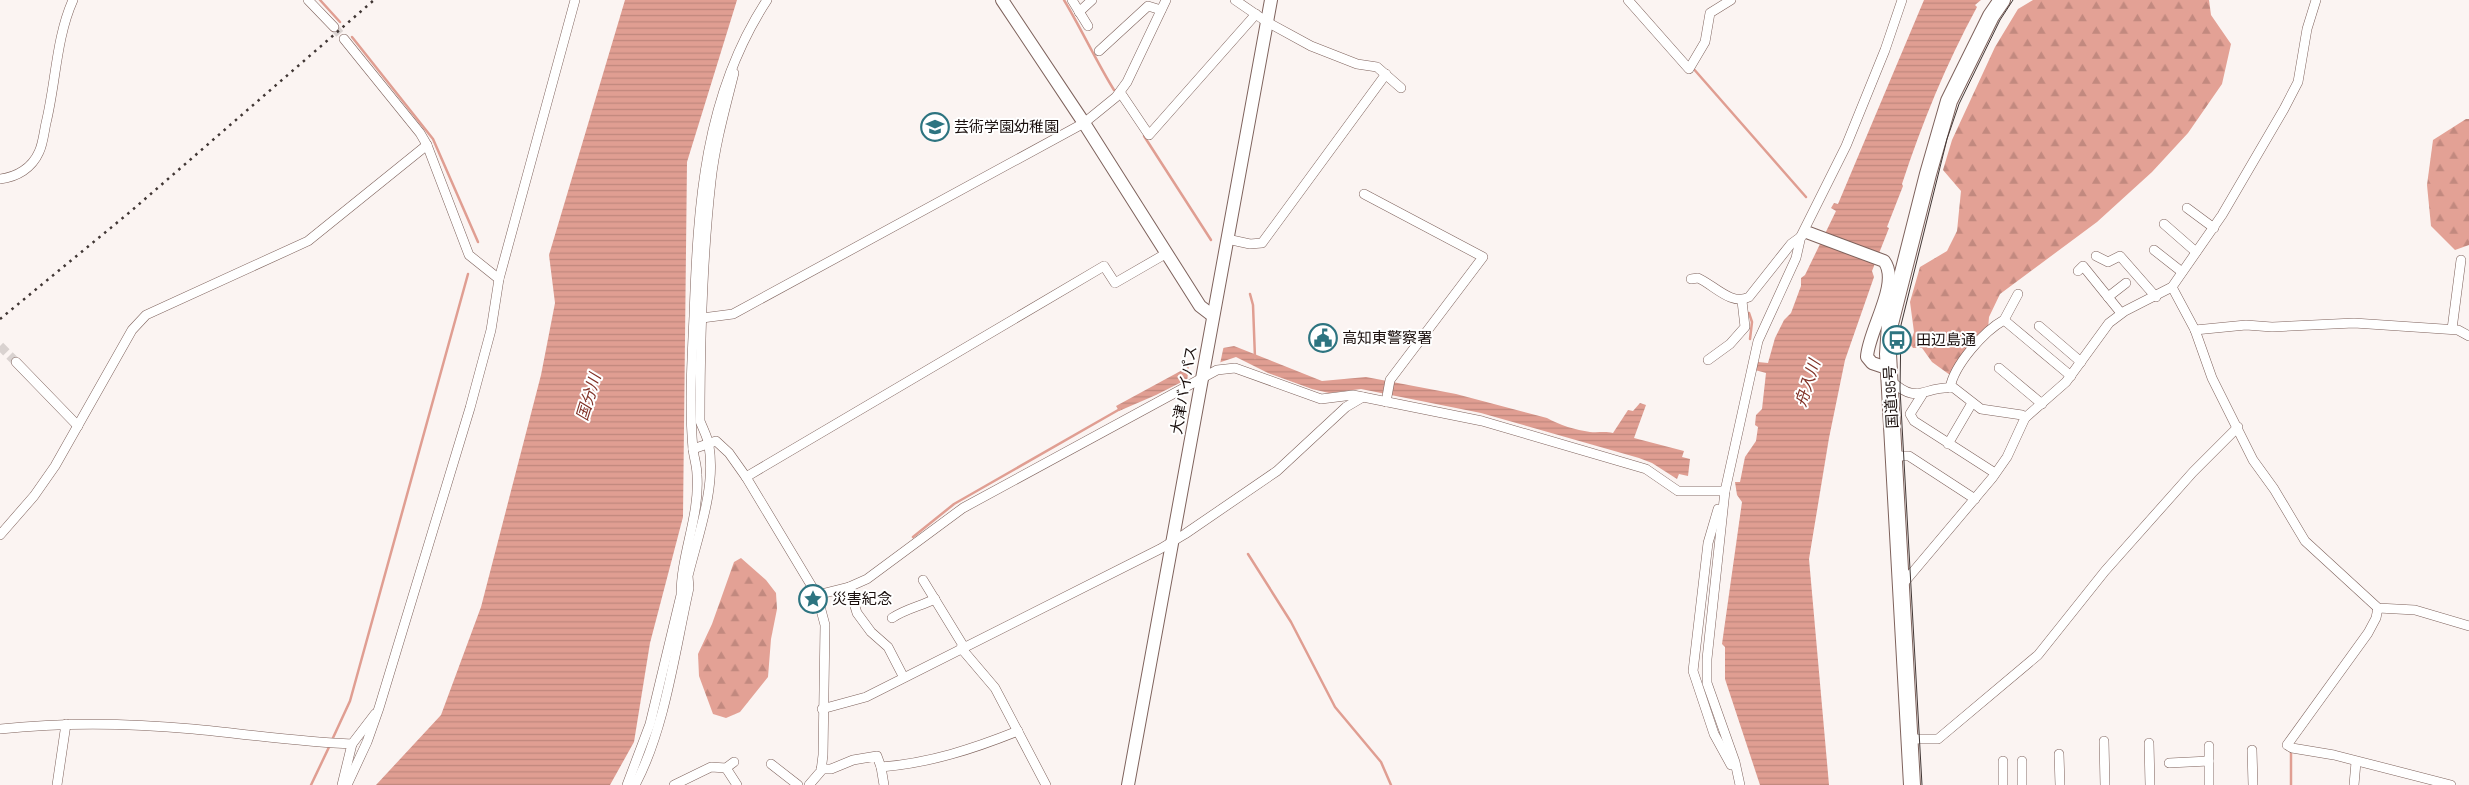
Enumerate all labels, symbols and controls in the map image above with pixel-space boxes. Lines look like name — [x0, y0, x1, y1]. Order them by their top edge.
school or university icon: 芸術学園幼稚園 — [920, 112, 950, 142]
place label: 芸術学園幼稚園 — [954, 118, 1059, 137]
public building icon: 高知東警察署 — [1308, 323, 1338, 353]
bus stop icon: 田辺島通 — [1882, 325, 1912, 355]
place label: 高知東警察署 — [1342, 329, 1432, 348]
place label: 田辺島通 — [1916, 331, 1976, 350]
street label: 大津バイパス — [1167, 344, 1202, 436]
water label: 舟入川 — [1792, 356, 1825, 409]
street label: 国道195号 — [1880, 365, 1903, 429]
water label: 国分川 — [573, 370, 606, 423]
place icon: 災害紀念 — [798, 584, 828, 614]
place label: 災害紀念 — [832, 590, 892, 609]

